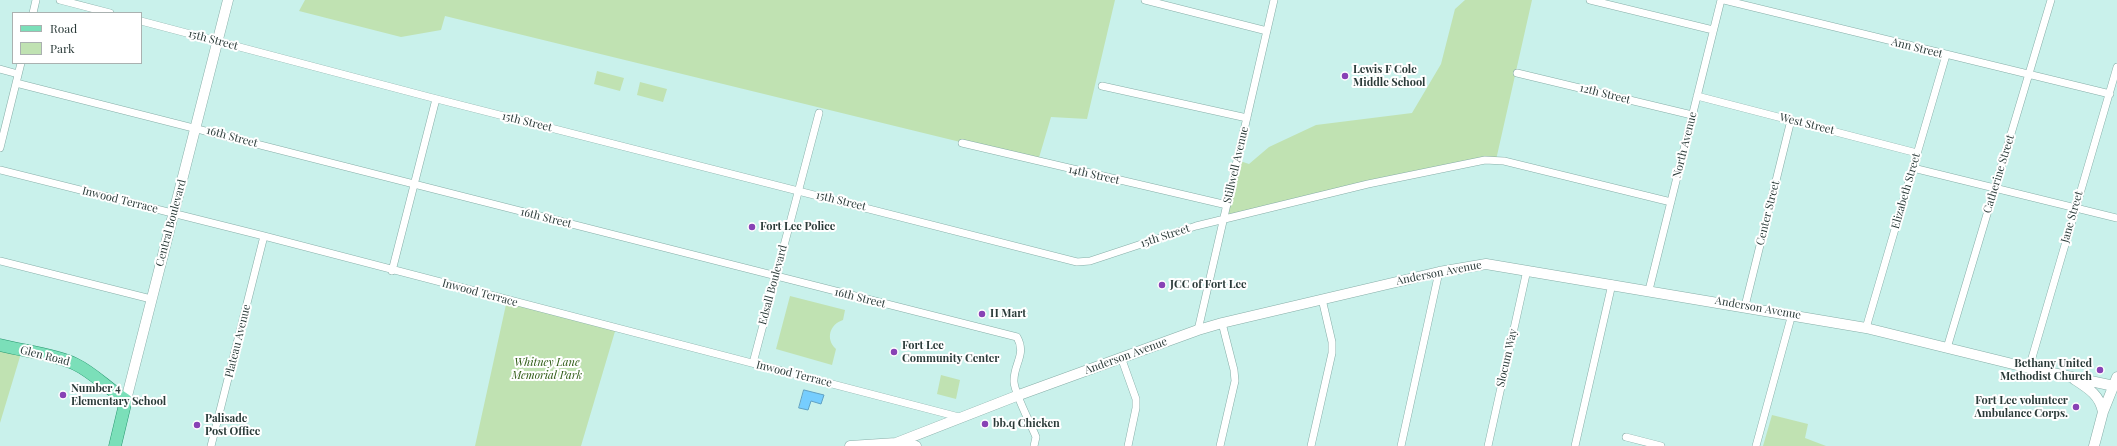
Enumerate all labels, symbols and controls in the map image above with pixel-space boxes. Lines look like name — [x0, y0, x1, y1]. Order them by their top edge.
legend — [12, 12, 142, 64]
text: Road — [50, 20, 77, 36]
street label: 15th Street — [187, 27, 239, 53]
street label: Ann Street — [1890, 35, 1944, 61]
text: Park — [50, 40, 75, 56]
place label: Lewis F Cole Middle School — [1353, 63, 1426, 89]
marker: Lewis F Cole Middle School — [1340, 71, 1350, 81]
street label: 12th Street — [1578, 81, 1632, 107]
street label: 15th Street — [501, 109, 553, 135]
street label: North Avenue — [1670, 110, 1700, 180]
street label: West Street — [1778, 111, 1836, 137]
street label: 16th Street — [205, 124, 259, 150]
street label: Stillwell Avenue — [1221, 125, 1251, 205]
street label: Catherine Street — [1981, 133, 2017, 215]
street label: Elizabeth Street — [1889, 152, 1923, 230]
street label: 14th Street — [1067, 163, 1121, 187]
street label: Central Boulevard — [153, 178, 189, 268]
street label: Center Street — [1754, 179, 1782, 247]
street label: Inwood Terrace — [81, 184, 159, 216]
street label: 15th Street — [815, 188, 867, 214]
street label: Jane Street — [2058, 190, 2086, 244]
street label: 16th Street — [519, 205, 573, 231]
place label: Fort Lee Police — [760, 220, 835, 234]
marker: Fort Lee Police — [747, 222, 757, 232]
street label: 15th Street — [1139, 222, 1191, 250]
street label: Edsall Boulevard — [756, 244, 790, 326]
street label: Anderson Avenue — [1395, 258, 1483, 288]
street label: Inwood Terrace — [441, 277, 519, 309]
place label: JCC of Fort Lee — [1170, 278, 1246, 292]
marker: JCC of Fort Lee — [1157, 280, 1167, 290]
street label: 16th Street — [833, 285, 887, 311]
street label: Anderson Avenue — [1714, 294, 1802, 322]
street label: Plateau Avenue — [222, 303, 254, 379]
place label: H Mart — [990, 307, 1026, 321]
marker: H Mart — [977, 309, 987, 319]
street label: Slocum Way — [1494, 327, 1520, 389]
street label: Anderson Avenue — [1083, 335, 1169, 377]
place label: Fort Lee Community Center — [902, 339, 999, 365]
street label: Glen Road — [19, 343, 71, 369]
marker: Fort Lee Community Center — [889, 347, 899, 357]
park label: Whitney Lane Memorial Park — [512, 356, 582, 382]
place label: Bethany United Methodist Church — [2000, 357, 2092, 383]
street label: Inwood Terrace — [755, 358, 833, 390]
marker: Bethany United Methodist Church — [2095, 365, 2105, 375]
place label: Number 4 Elementary School — [71, 382, 166, 408]
marker: Number 4 Elementary School — [58, 390, 68, 400]
place label: Fort Lee volunteer Ambulance Corps. — [1974, 394, 2068, 420]
marker: Fort Lee volunteer Ambulance Corps. — [2071, 402, 2081, 412]
place label: Palisade Post Office — [205, 412, 260, 438]
place label: bb.q Chicken — [993, 417, 1060, 431]
marker: bb.q Chicken — [980, 419, 990, 429]
marker: Palisade Post Office — [192, 420, 202, 430]

